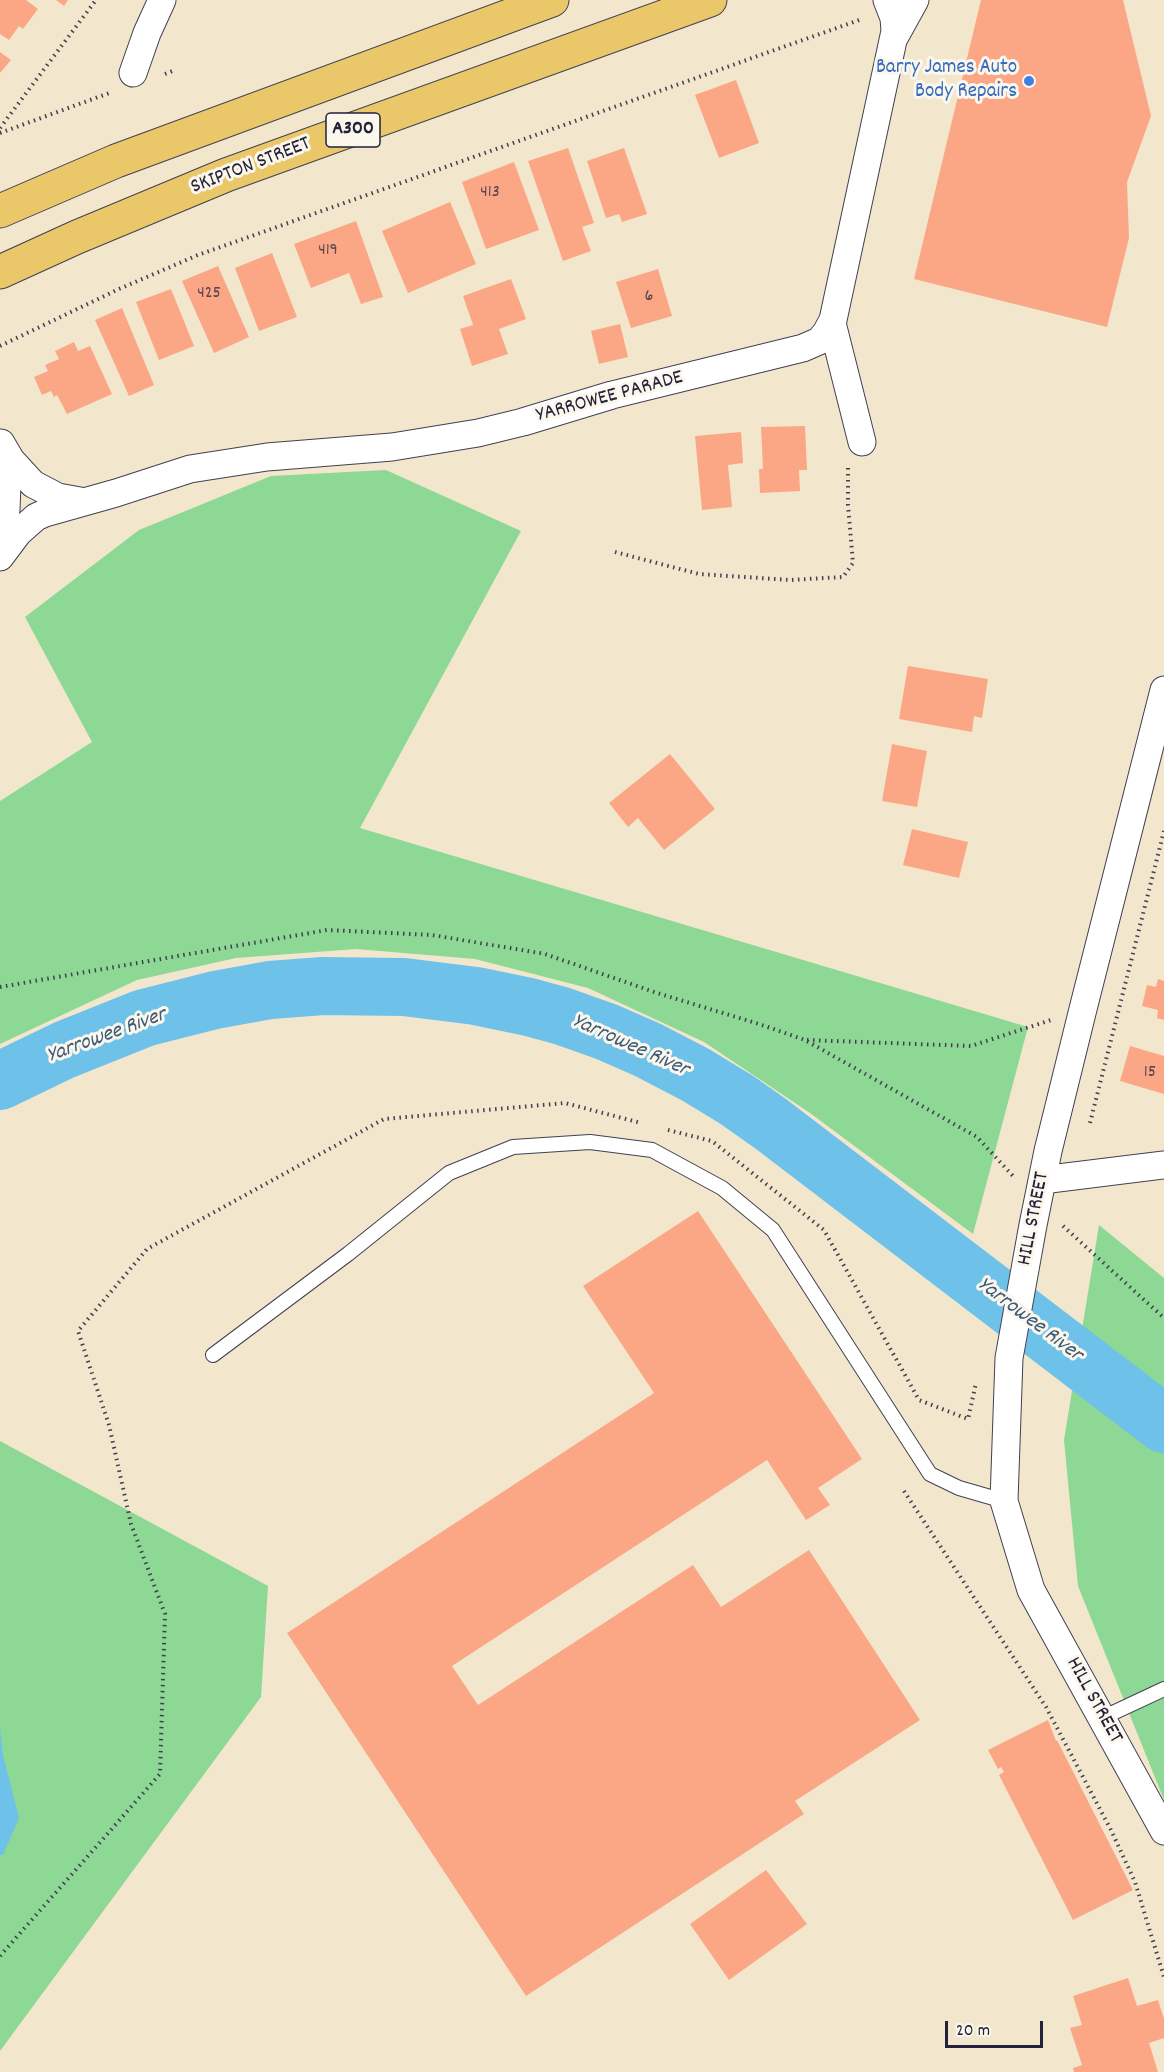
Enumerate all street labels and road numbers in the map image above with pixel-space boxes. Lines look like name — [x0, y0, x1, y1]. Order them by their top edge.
road number: A300 — [326, 113, 380, 147]
street label: SKIPTON STREET — [188, 133, 314, 201]
street label: YARROWEE PARADE — [534, 366, 686, 430]
street label: HILL STREET — [1014, 1170, 1056, 1268]
street label: HILL STREET — [1059, 1654, 1127, 1748]

